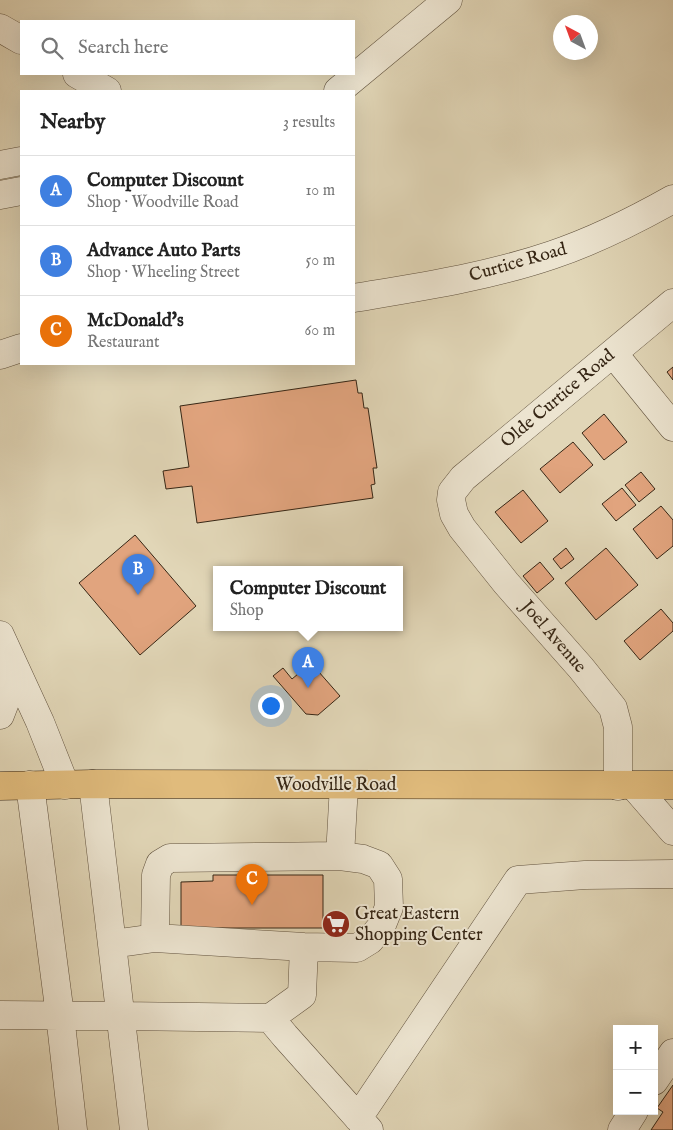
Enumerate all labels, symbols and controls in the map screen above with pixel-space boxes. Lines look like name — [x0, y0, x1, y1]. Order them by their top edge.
north arrow — [553, 15, 598, 60]
search box — [20, 20, 355, 75]
icon: search — [38, 34, 66, 62]
text: Search here — [78, 36, 169, 60]
text: Nearby — [40, 109, 105, 136]
text: 3 results — [283, 113, 335, 133]
text: Computer Discount — [87, 169, 244, 193]
text: A — [51, 181, 61, 201]
text: 10 m — [305, 181, 335, 201]
text: Shop · Woodville Road — [87, 193, 239, 213]
street label: Curtice Road — [467, 238, 570, 288]
text: Advance Auto Parts — [87, 239, 240, 263]
text: B — [51, 251, 61, 271]
text: 50 m — [306, 251, 335, 271]
text: Shop · Wheeling Street — [87, 263, 240, 283]
text: McDonald's — [87, 309, 184, 333]
text: C — [50, 321, 62, 341]
text: 60 m — [305, 321, 335, 341]
text: Restaurant — [87, 333, 160, 353]
street label: Olde Curtice Road — [496, 344, 620, 453]
pin: B — [122, 554, 154, 595]
popup — [213, 566, 403, 631]
text: Computer Discount — [230, 577, 386, 601]
street label: Joel Avenue — [514, 594, 591, 678]
text: Shop — [230, 601, 264, 621]
pin: A — [292, 647, 324, 688]
your location — [258, 693, 284, 719]
street label: Woodville Road — [276, 774, 397, 797]
pin: C — [236, 864, 268, 905]
place label: Great Eastern Shopping Center — [355, 903, 483, 947]
supermarket icon: Great Eastern Shopping Center — [321, 909, 351, 939]
map controls — [613, 1025, 658, 1115]
button: + — [613, 1025, 658, 1070]
button: − — [613, 1070, 658, 1115]

